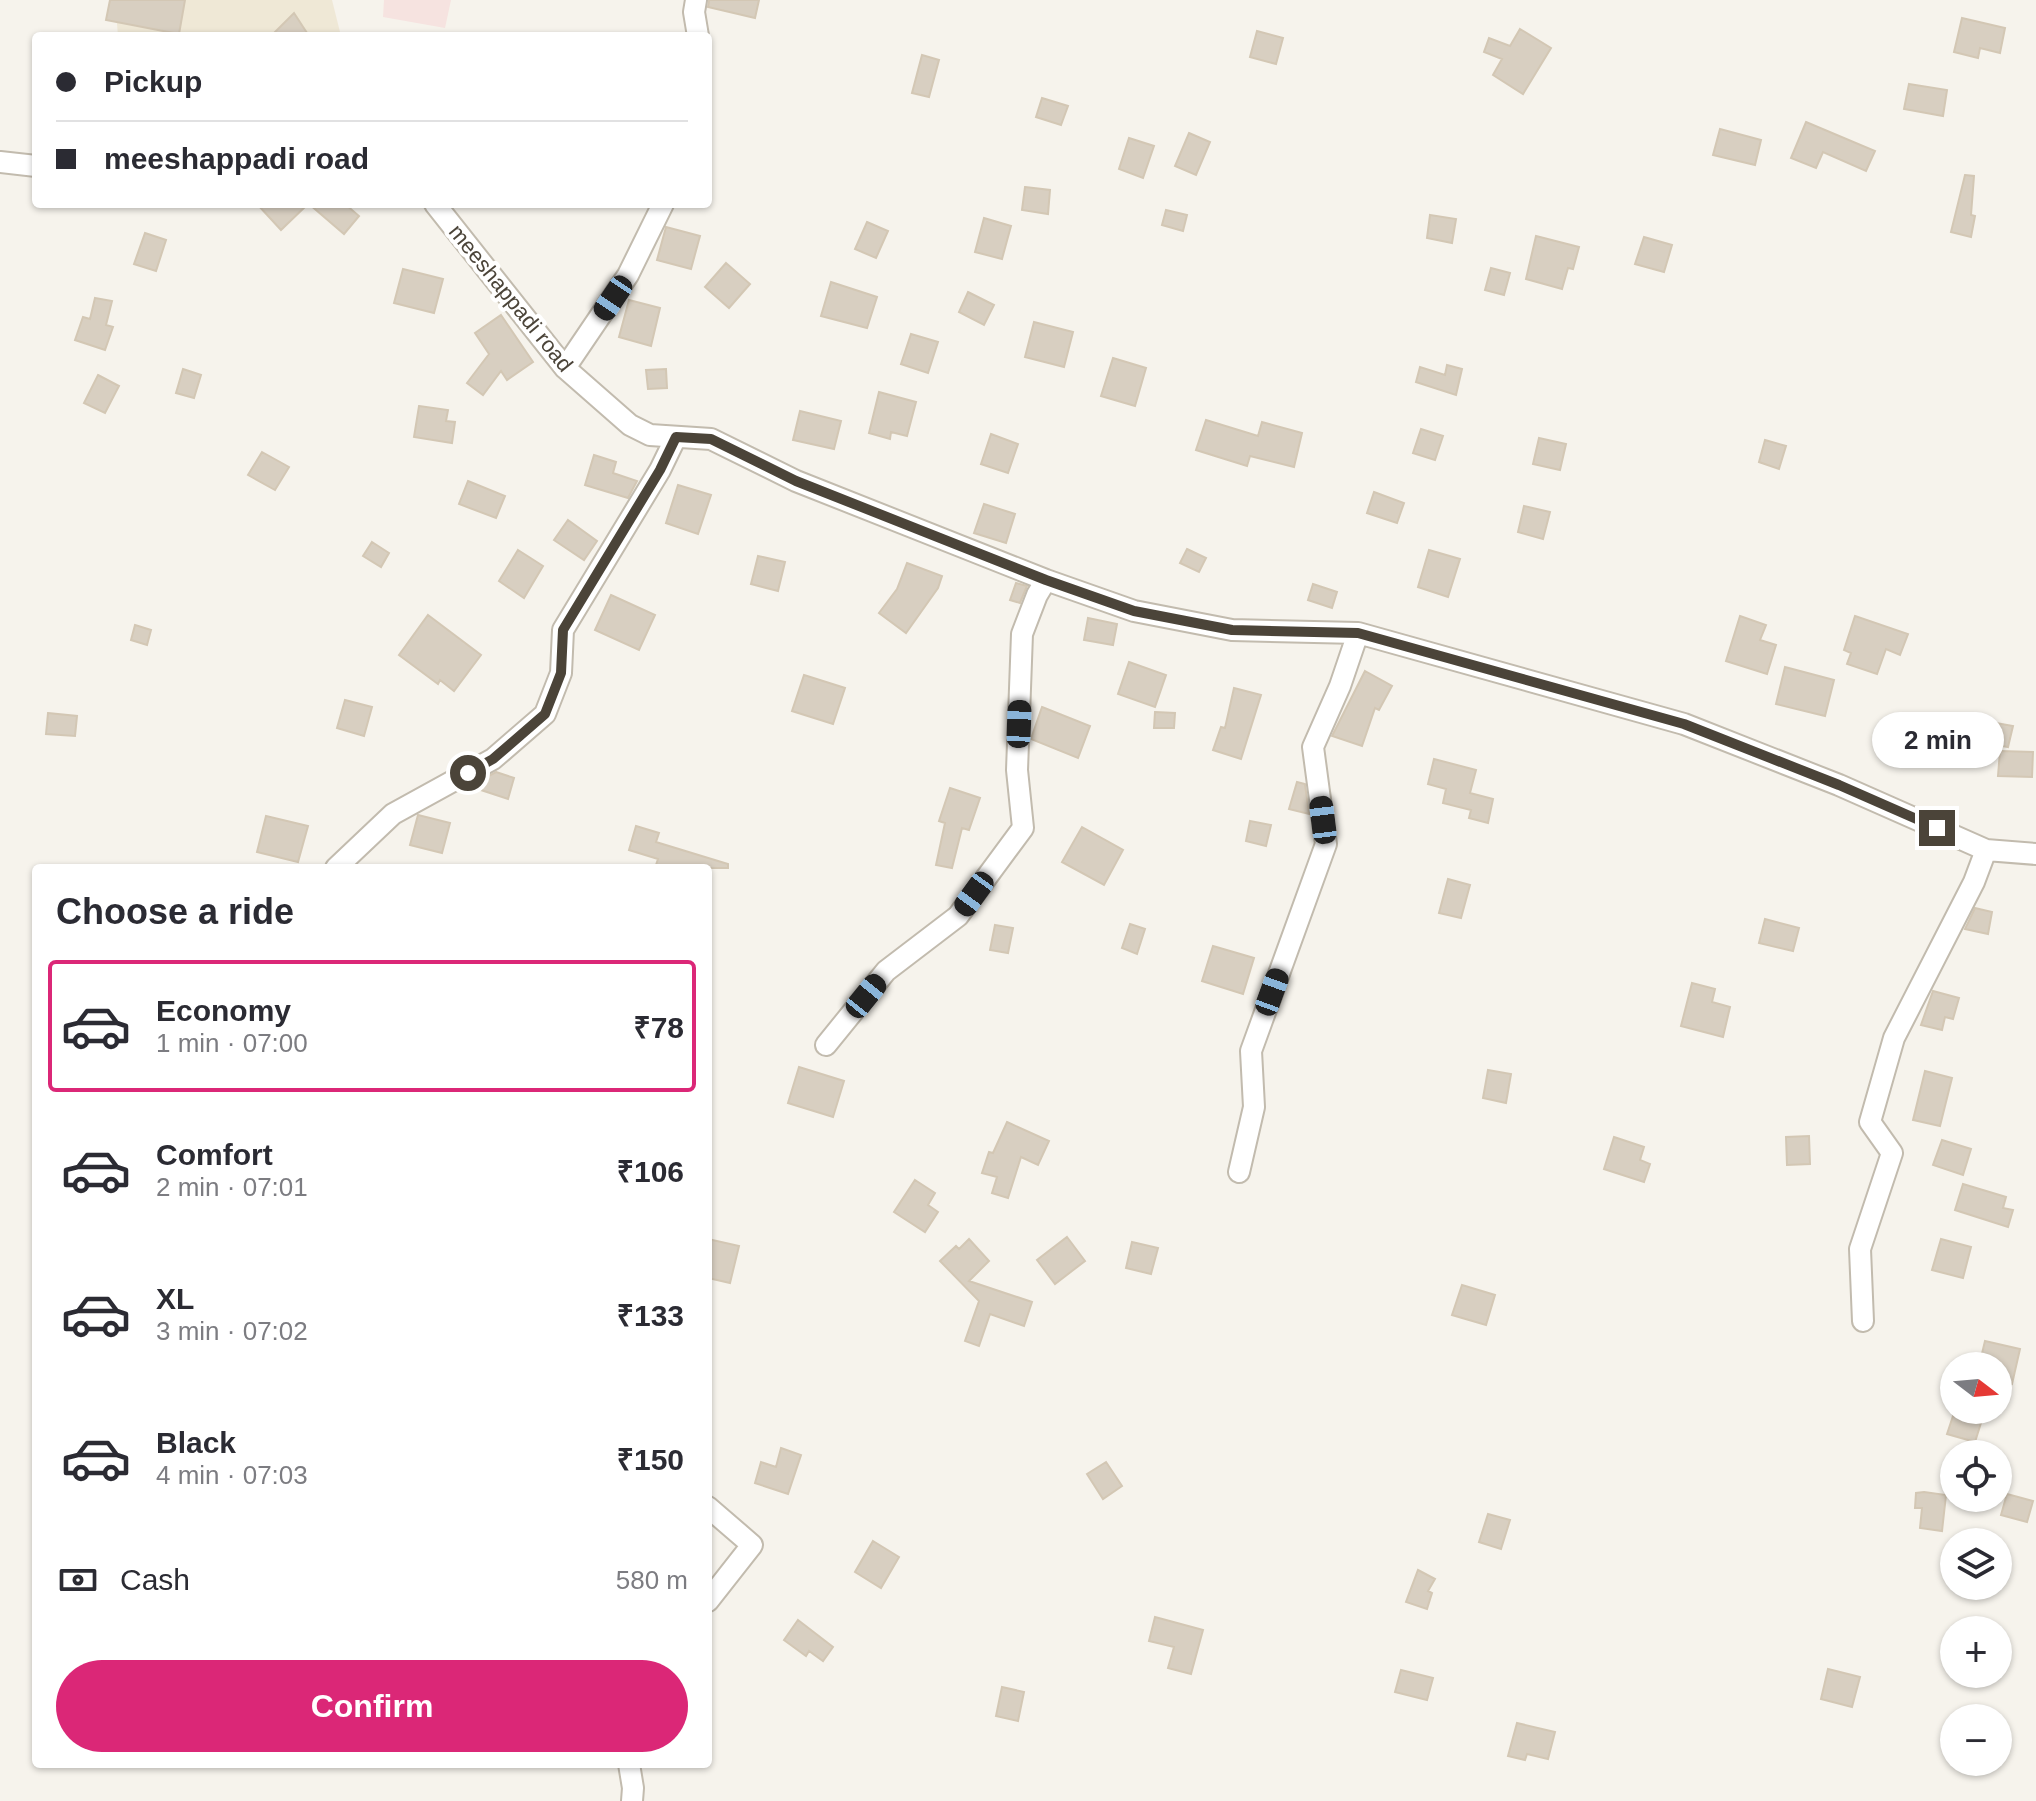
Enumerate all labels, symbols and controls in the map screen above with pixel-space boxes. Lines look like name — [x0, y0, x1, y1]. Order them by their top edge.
text: Pickup — [104, 65, 202, 98]
text: meeshappadi road — [104, 142, 369, 175]
street label: meeshappadi road — [444, 219, 578, 377]
car — [590, 271, 636, 325]
car — [1006, 700, 1032, 748]
callout: 2 min — [1871, 712, 2003, 768]
text: 2 min — [1904, 725, 1972, 755]
route start — [450, 755, 486, 791]
car — [1308, 795, 1338, 845]
route end — [1919, 810, 1955, 846]
car — [950, 868, 998, 920]
text: Choose a ride — [56, 891, 294, 932]
car — [1253, 965, 1291, 1019]
car — [842, 970, 890, 1022]
icon: car — [60, 990, 132, 1062]
text: Economy — [156, 994, 291, 1027]
text: ₹78 — [633, 1011, 684, 1044]
text: 1 min · 07:00 — [156, 1028, 308, 1058]
icon: car — [60, 1134, 132, 1206]
text: Comfort — [156, 1138, 273, 1171]
text: ₹106 — [617, 1155, 684, 1188]
text: 2 min · 07:01 — [156, 1172, 308, 1202]
icon: car — [60, 1278, 132, 1350]
text: XL — [156, 1282, 194, 1315]
text: ₹133 — [617, 1299, 684, 1332]
text: 3 min · 07:02 — [156, 1316, 308, 1346]
north arrow — [1940, 1352, 2012, 1424]
map controls — [1940, 1352, 2012, 1776]
icon: car — [60, 1422, 132, 1494]
text: Black — [156, 1426, 236, 1459]
button: locate — [1940, 1440, 2012, 1512]
text: ₹150 — [617, 1443, 684, 1476]
text: 4 min · 07:03 — [156, 1460, 308, 1490]
button: layers — [1940, 1528, 2012, 1600]
icon: cash — [56, 1558, 100, 1602]
text: Cash — [120, 1563, 190, 1596]
text: 580 m — [616, 1565, 688, 1595]
button: + — [1940, 1616, 2012, 1688]
button: Confirm — [56, 1660, 688, 1752]
button: − — [1940, 1704, 2012, 1776]

